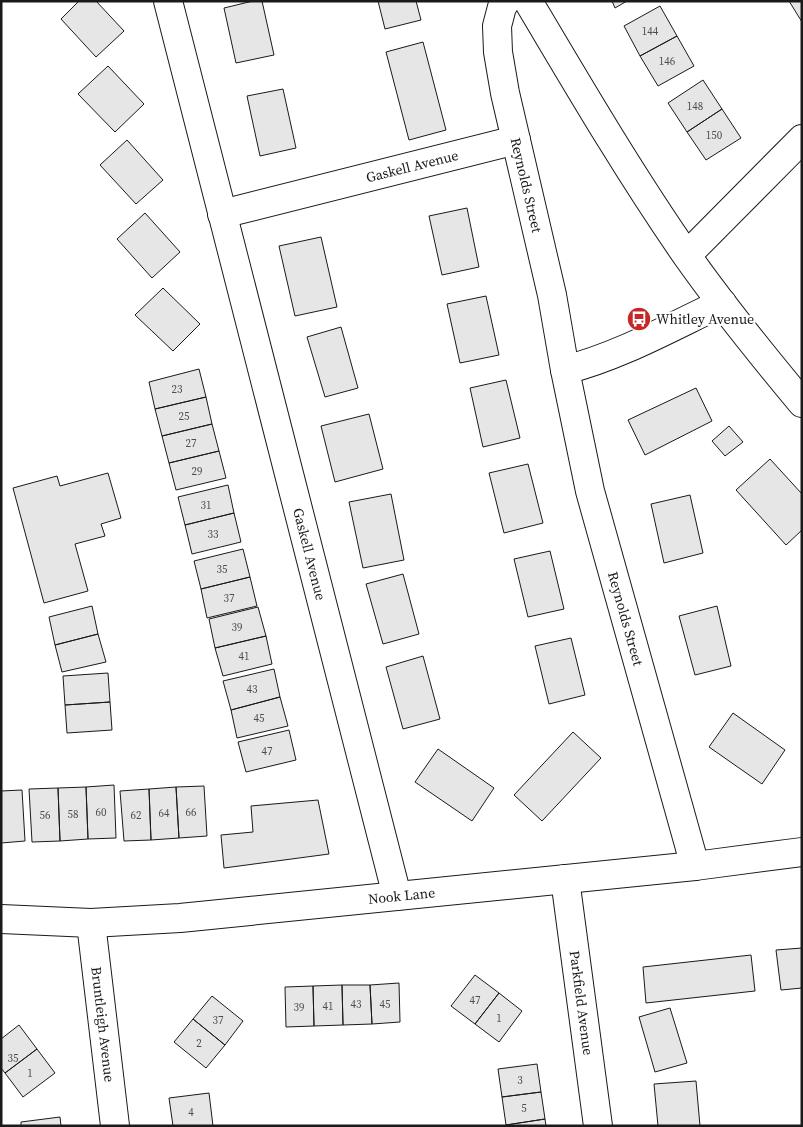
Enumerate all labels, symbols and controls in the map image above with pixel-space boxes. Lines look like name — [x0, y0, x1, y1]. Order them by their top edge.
house number: 144 — [642, 24, 659, 39]
house number: 146 — [659, 54, 676, 69]
house number: 148 — [687, 99, 703, 114]
house number: 150 — [706, 128, 723, 143]
street label: Reynolds Street — [506, 136, 547, 235]
street label: Gaskell Avenue — [364, 145, 460, 187]
bus stop icon: Whitley Avenue — [626, 306, 652, 332]
place label: Whitley Avenue — [656, 309, 754, 329]
house number: 23 — [172, 382, 183, 397]
house number: 25 — [179, 409, 190, 424]
house number: 27 — [186, 436, 197, 451]
house number: 29 — [192, 464, 203, 479]
house number: 31 — [201, 498, 212, 513]
street label: Gaskell Avenue — [288, 506, 331, 603]
house number: 33 — [208, 527, 219, 542]
house number: 35 — [217, 562, 228, 577]
street label: Reynolds Street — [603, 569, 649, 668]
house number: 37 — [224, 591, 235, 606]
house number: 39 — [232, 620, 243, 635]
house number: 41 — [239, 649, 250, 664]
house number: 43 — [247, 682, 258, 697]
house number: 45 — [254, 711, 265, 726]
house number: 47 — [262, 744, 273, 759]
house number: 60 — [96, 805, 107, 820]
house number: 66 — [186, 805, 197, 820]
house number: 64 — [159, 806, 170, 821]
house number: 58 — [68, 807, 79, 822]
house number: 56 — [40, 808, 51, 823]
house number: 62 — [131, 808, 142, 823]
street label: Nook Lane — [367, 882, 436, 909]
street label: Parkfield Avenue — [565, 949, 598, 1057]
street label: Bruntleigh Avenue — [86, 965, 120, 1083]
house number: 47 — [470, 993, 481, 1008]
house number: 43 — [351, 997, 362, 1012]
house number: 45 — [380, 997, 391, 1012]
house number: 41 — [323, 999, 334, 1014]
house number: 39 — [294, 1000, 305, 1015]
house number: 1 — [496, 1011, 502, 1026]
house number: 37 — [213, 1013, 224, 1028]
house number: 2 — [196, 1036, 202, 1051]
house number: 35 — [8, 1051, 19, 1066]
house number: 1 — [27, 1066, 33, 1081]
house number: 3 — [517, 1073, 523, 1088]
house number: 5 — [521, 1101, 527, 1116]
house number: 4 — [188, 1105, 194, 1120]

